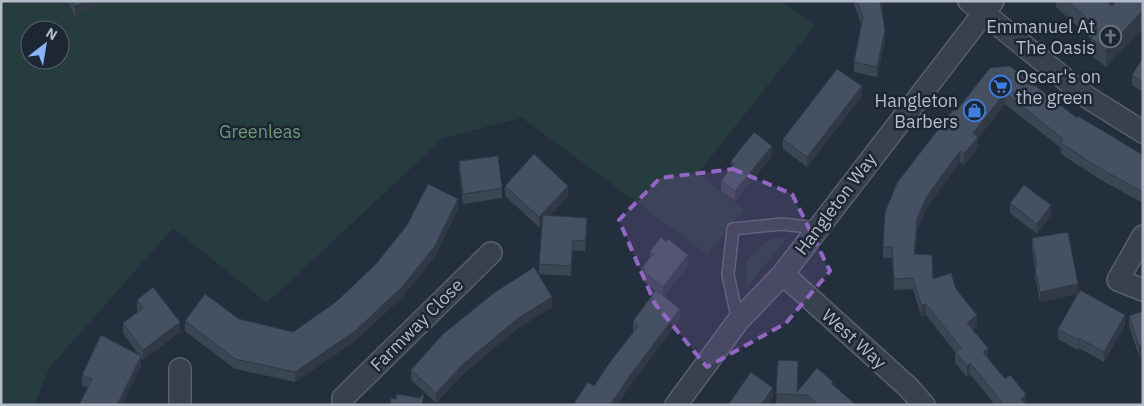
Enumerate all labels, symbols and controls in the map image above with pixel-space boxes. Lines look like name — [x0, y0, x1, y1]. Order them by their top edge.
place label: Emmanuel At The Oasis — [986, 15, 1095, 59]
north arrow — [20, 20, 70, 70]
text: N — [43, 24, 61, 44]
church icon: Emmanuel At The Oasis — [1099, 25, 1123, 49]
place label: Oscar's on the green — [1016, 65, 1101, 109]
supermarket icon: Oscar's on the green — [988, 75, 1012, 99]
place label: Hangleton Barbers — [875, 89, 958, 133]
shop icon: Hangleton Barbers — [962, 99, 986, 123]
park label: Greenleas — [219, 120, 301, 143]
street label: Hangleton Way — [790, 148, 882, 259]
street label: Farmway Close — [365, 273, 468, 376]
street label: West Way — [817, 304, 891, 374]

